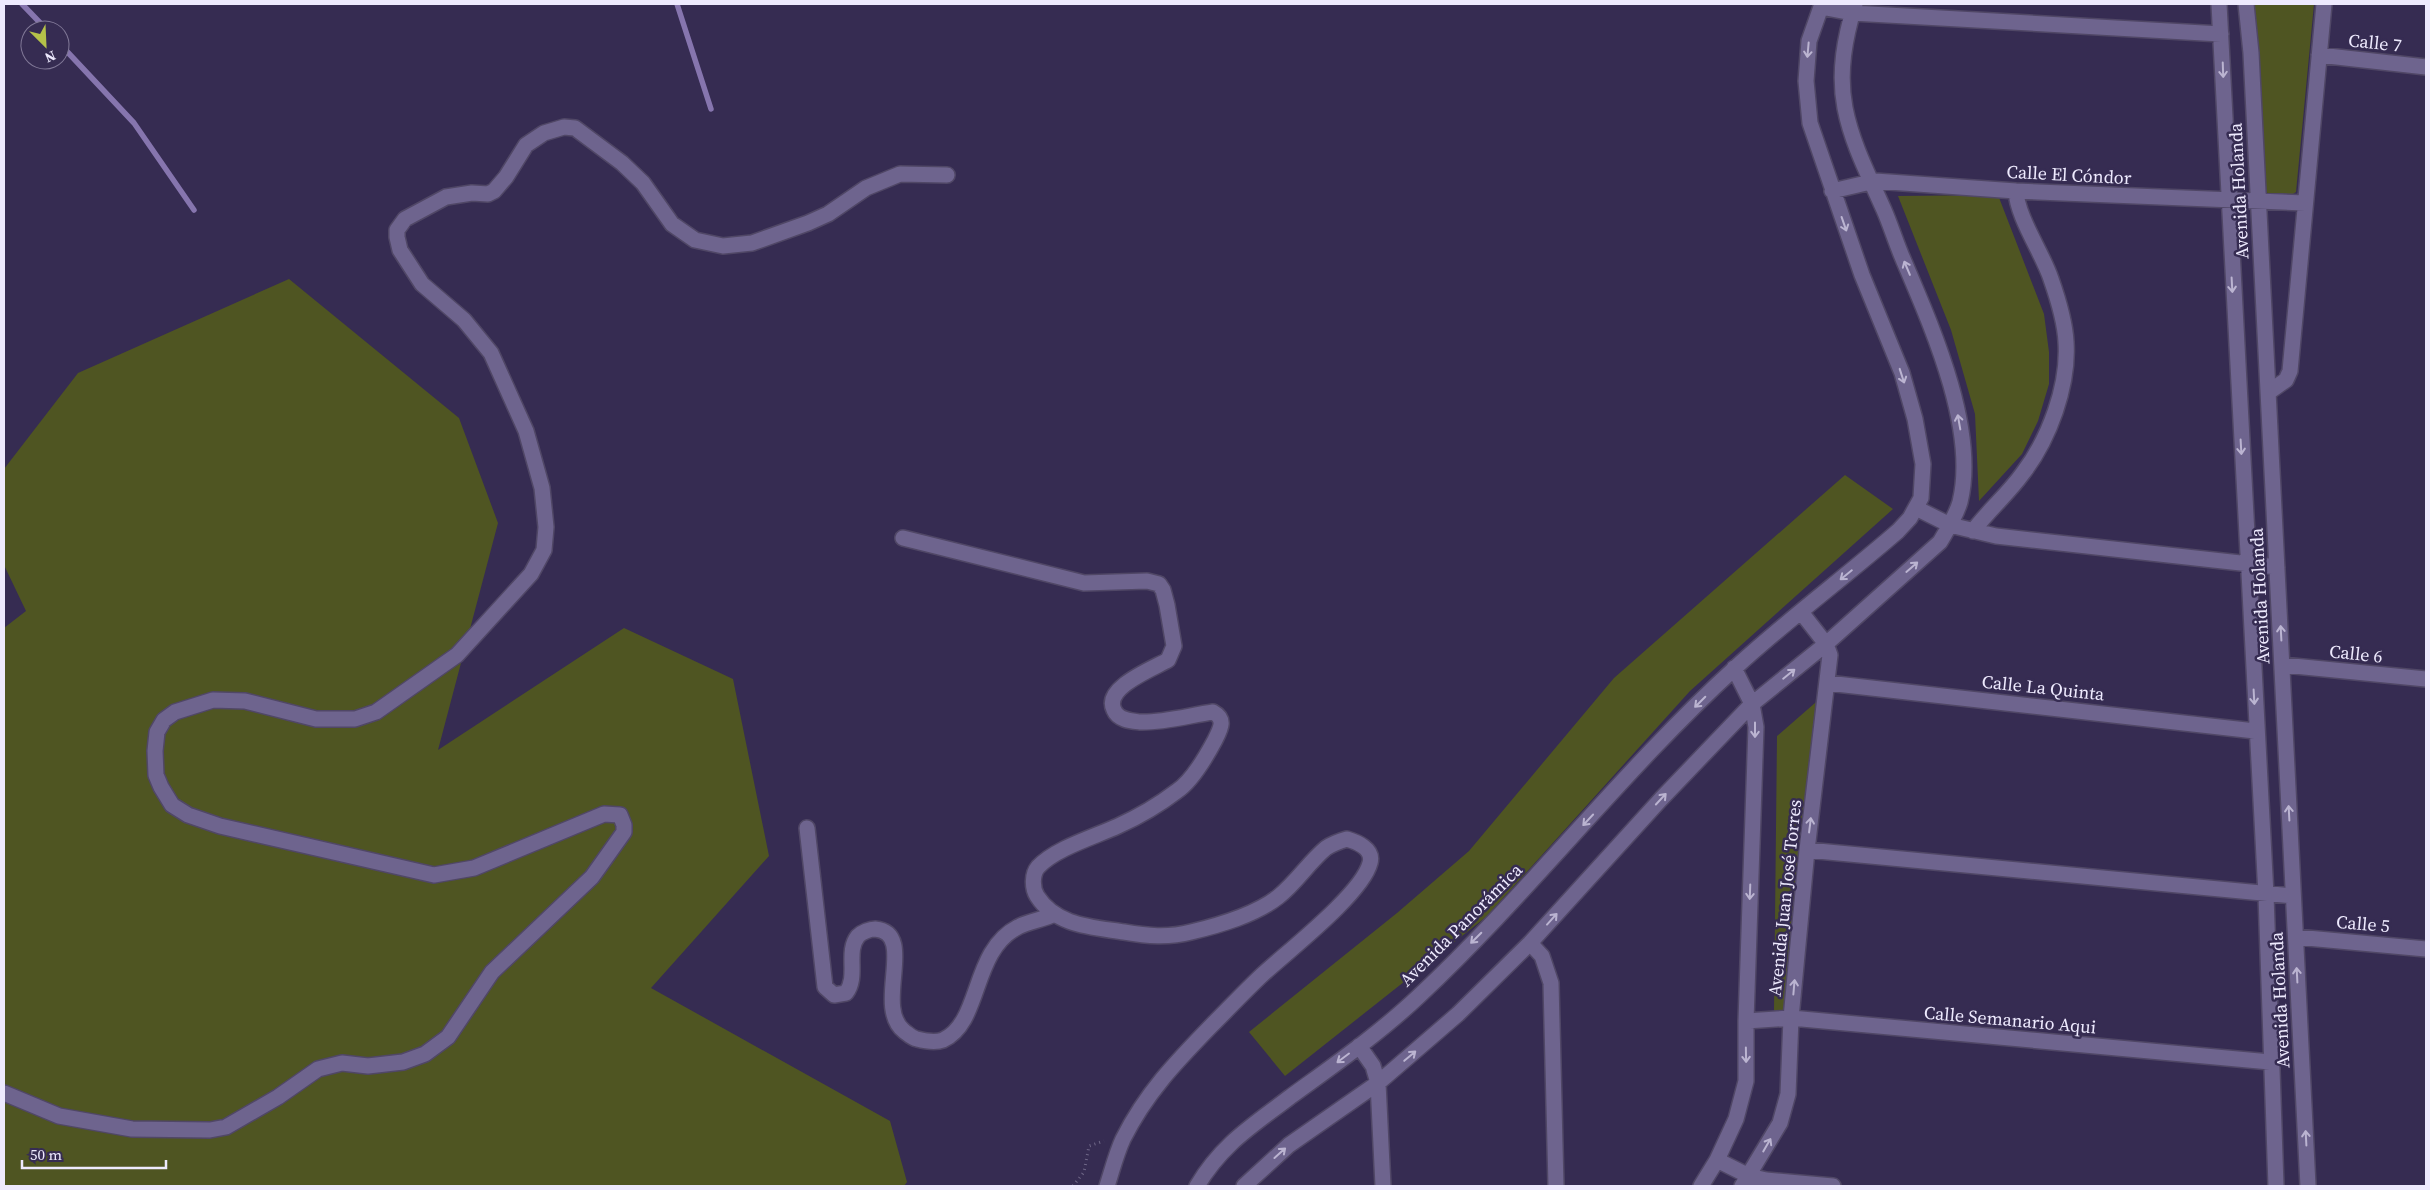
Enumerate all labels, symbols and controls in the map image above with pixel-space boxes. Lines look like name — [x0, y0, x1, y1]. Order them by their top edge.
north arrow — [20, 20, 70, 70]
street label: Calle 7 — [2347, 27, 2403, 58]
one-way arrow — [1804, 42, 1813, 58]
text: N — [42, 46, 59, 68]
one-way arrow — [2218, 62, 2227, 78]
street label: Avenida Holanda — [2222, 121, 2255, 260]
street label: Calle El Cóndor — [2006, 159, 2132, 190]
one-way arrow — [1840, 216, 1849, 232]
one-way arrow — [1902, 261, 1911, 276]
one-way arrow — [2228, 276, 2237, 292]
one-way arrow — [1898, 368, 1908, 384]
one-way arrow — [1954, 414, 1964, 430]
one-way arrow — [2236, 439, 2245, 455]
street label: Avenida Holanda — [2243, 526, 2276, 665]
one-way arrow — [1905, 561, 1918, 572]
one-way arrow — [1840, 569, 1853, 580]
one-way arrow — [2276, 625, 2285, 641]
street label: Calle 6 — [2328, 638, 2384, 669]
one-way arrow — [1783, 668, 1796, 679]
street label: Calle La Quinta — [1981, 669, 2106, 706]
one-way arrow — [2249, 688, 2258, 704]
one-way arrow — [1694, 696, 1706, 709]
one-way arrow — [1750, 722, 1760, 738]
one-way arrow — [1655, 792, 1667, 805]
street label: Avenida Juan José Torres — [1762, 798, 1807, 998]
one-way arrow — [2285, 805, 2294, 821]
one-way arrow — [1582, 813, 1594, 826]
one-way arrow — [1805, 818, 1815, 834]
street label: Avenida Panorámica — [1393, 857, 1528, 992]
one-way arrow — [1745, 884, 1755, 900]
street label: Calle 5 — [2335, 909, 2391, 938]
one-way arrow — [1546, 913, 1558, 926]
street label: Avenida Holanda — [2263, 930, 2296, 1069]
one-way arrow — [1470, 932, 1482, 944]
one-way arrow — [2293, 968, 2302, 984]
one-way arrow — [1790, 979, 1799, 995]
street label: Calle Semanario Aqui — [1923, 1000, 2097, 1039]
one-way arrow — [1741, 1046, 1751, 1062]
one-way arrow — [1404, 1051, 1417, 1062]
one-way arrow — [1336, 1053, 1350, 1063]
one-way arrow — [2301, 1130, 2310, 1146]
one-way arrow — [1762, 1137, 1772, 1152]
scale bar — [22, 1138, 166, 1170]
text: 50 m — [30, 1144, 62, 1165]
one-way arrow — [1273, 1148, 1286, 1159]

